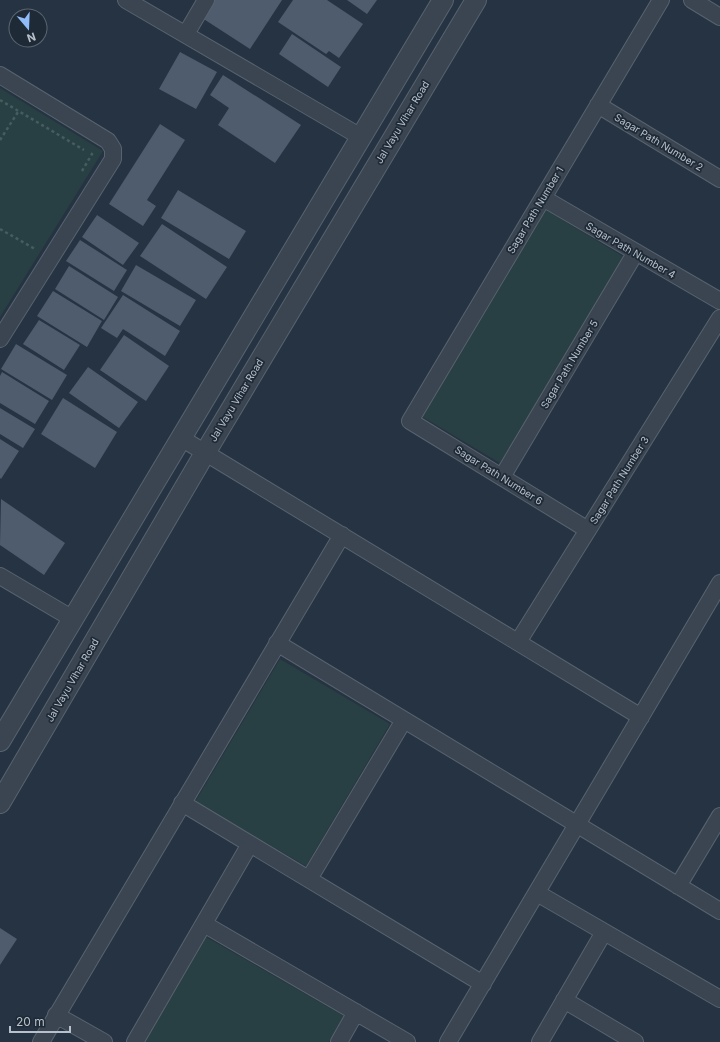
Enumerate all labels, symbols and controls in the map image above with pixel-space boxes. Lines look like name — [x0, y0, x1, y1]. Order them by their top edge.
north arrow — [8, 8, 48, 48]
text: N — [25, 29, 38, 45]
street label: Jal Vayu Vihar Road — [373, 78, 431, 166]
street label: Sagar Path Number 2 — [613, 111, 705, 173]
street label: Sagar Path Number 1 — [504, 164, 566, 256]
street label: Sagar Path Number 4 — [584, 219, 678, 281]
street label: Sagar Path Number 5 — [538, 318, 600, 410]
street label: Jal Vayu Vihar Road — [207, 356, 265, 444]
street label: Sagar Path Number 3 — [587, 434, 651, 526]
street label: Sagar Path Number 6 — [453, 443, 545, 507]
street label: Jal Vayu Vihar Road — [43, 636, 101, 724]
scale bar — [10, 1008, 70, 1034]
text: 20 m — [16, 1014, 45, 1029]

